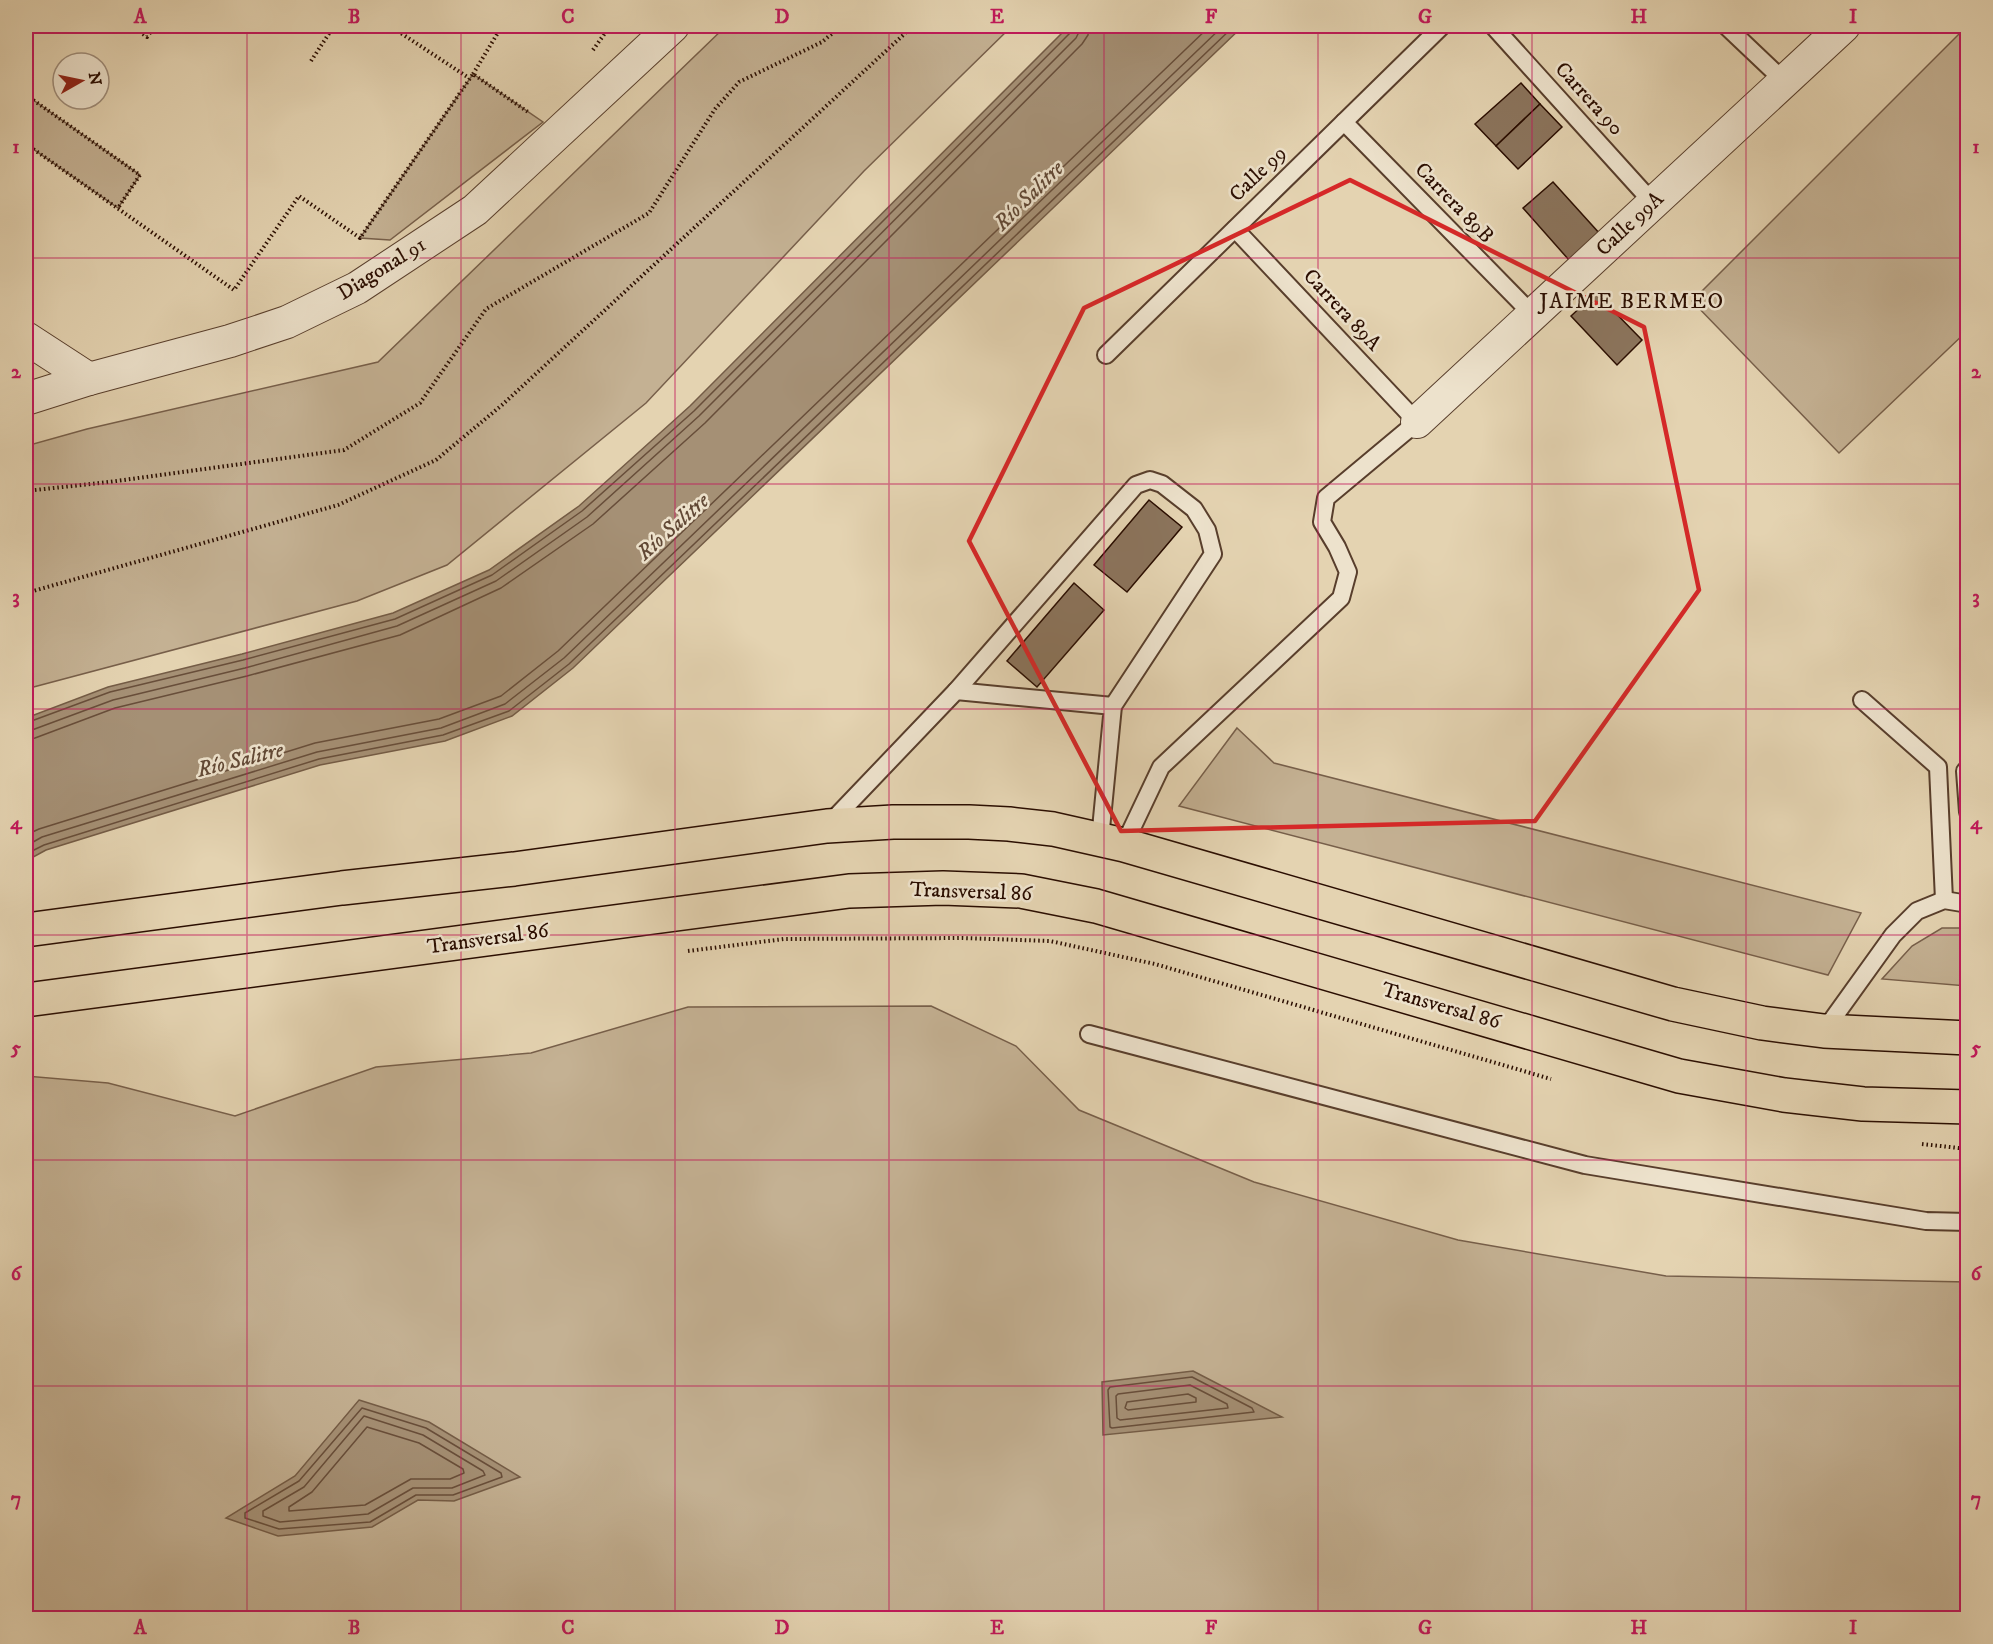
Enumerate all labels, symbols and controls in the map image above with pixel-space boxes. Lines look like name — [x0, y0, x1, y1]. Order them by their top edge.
text: A — [133, 5, 148, 30]
text: B — [348, 5, 360, 30]
text: C — [561, 5, 575, 30]
text: D — [775, 5, 790, 30]
text: E — [990, 5, 1004, 30]
text: F — [1205, 5, 1218, 30]
text: G — [1418, 5, 1432, 30]
text: H — [1631, 5, 1648, 30]
text: I — [1849, 5, 1857, 30]
north arrow — [51, 51, 111, 111]
street label: Carrera 90 — [1549, 57, 1629, 141]
text: N — [84, 71, 106, 87]
text: 1 — [12, 135, 20, 160]
text: 1 — [1972, 135, 1980, 160]
street label: Calle 99 — [1224, 140, 1292, 208]
water label: Río Salitre — [988, 155, 1070, 237]
street label: Carrera 89B — [1409, 157, 1499, 249]
street label: Calle 99A — [1591, 186, 1670, 262]
street label: Diagonal 91 — [333, 232, 431, 306]
street label: Carrera 89A — [1297, 264, 1387, 357]
district label: JAIME BERMEO — [1537, 288, 1725, 315]
text: 2 — [11, 360, 22, 385]
text: 2 — [1971, 360, 1982, 385]
water label: Río Salitre — [631, 487, 715, 567]
text: 3 — [12, 585, 20, 610]
text: 3 — [1972, 585, 1980, 610]
water label: Río Salitre — [193, 736, 286, 784]
text: 4 — [10, 811, 23, 836]
text: 4 — [1970, 811, 1983, 836]
street label: Transversal 86 — [909, 877, 1034, 907]
street label: Transversal 86 — [426, 917, 551, 960]
street label: Transversal 86 — [1379, 977, 1504, 1036]
text: 5 — [10, 1036, 21, 1061]
text: 5 — [1970, 1036, 1981, 1061]
text: 6 — [11, 1262, 23, 1287]
text: 6 — [1971, 1262, 1983, 1287]
text: 7 — [11, 1487, 21, 1512]
text: 7 — [1971, 1487, 1981, 1512]
text: A — [133, 1616, 148, 1641]
text: B — [348, 1616, 360, 1641]
text: C — [561, 1616, 575, 1641]
text: D — [775, 1616, 790, 1641]
text: E — [990, 1616, 1004, 1641]
text: F — [1205, 1616, 1218, 1641]
text: G — [1418, 1616, 1432, 1641]
text: H — [1631, 1616, 1648, 1641]
text: I — [1849, 1616, 1857, 1641]

